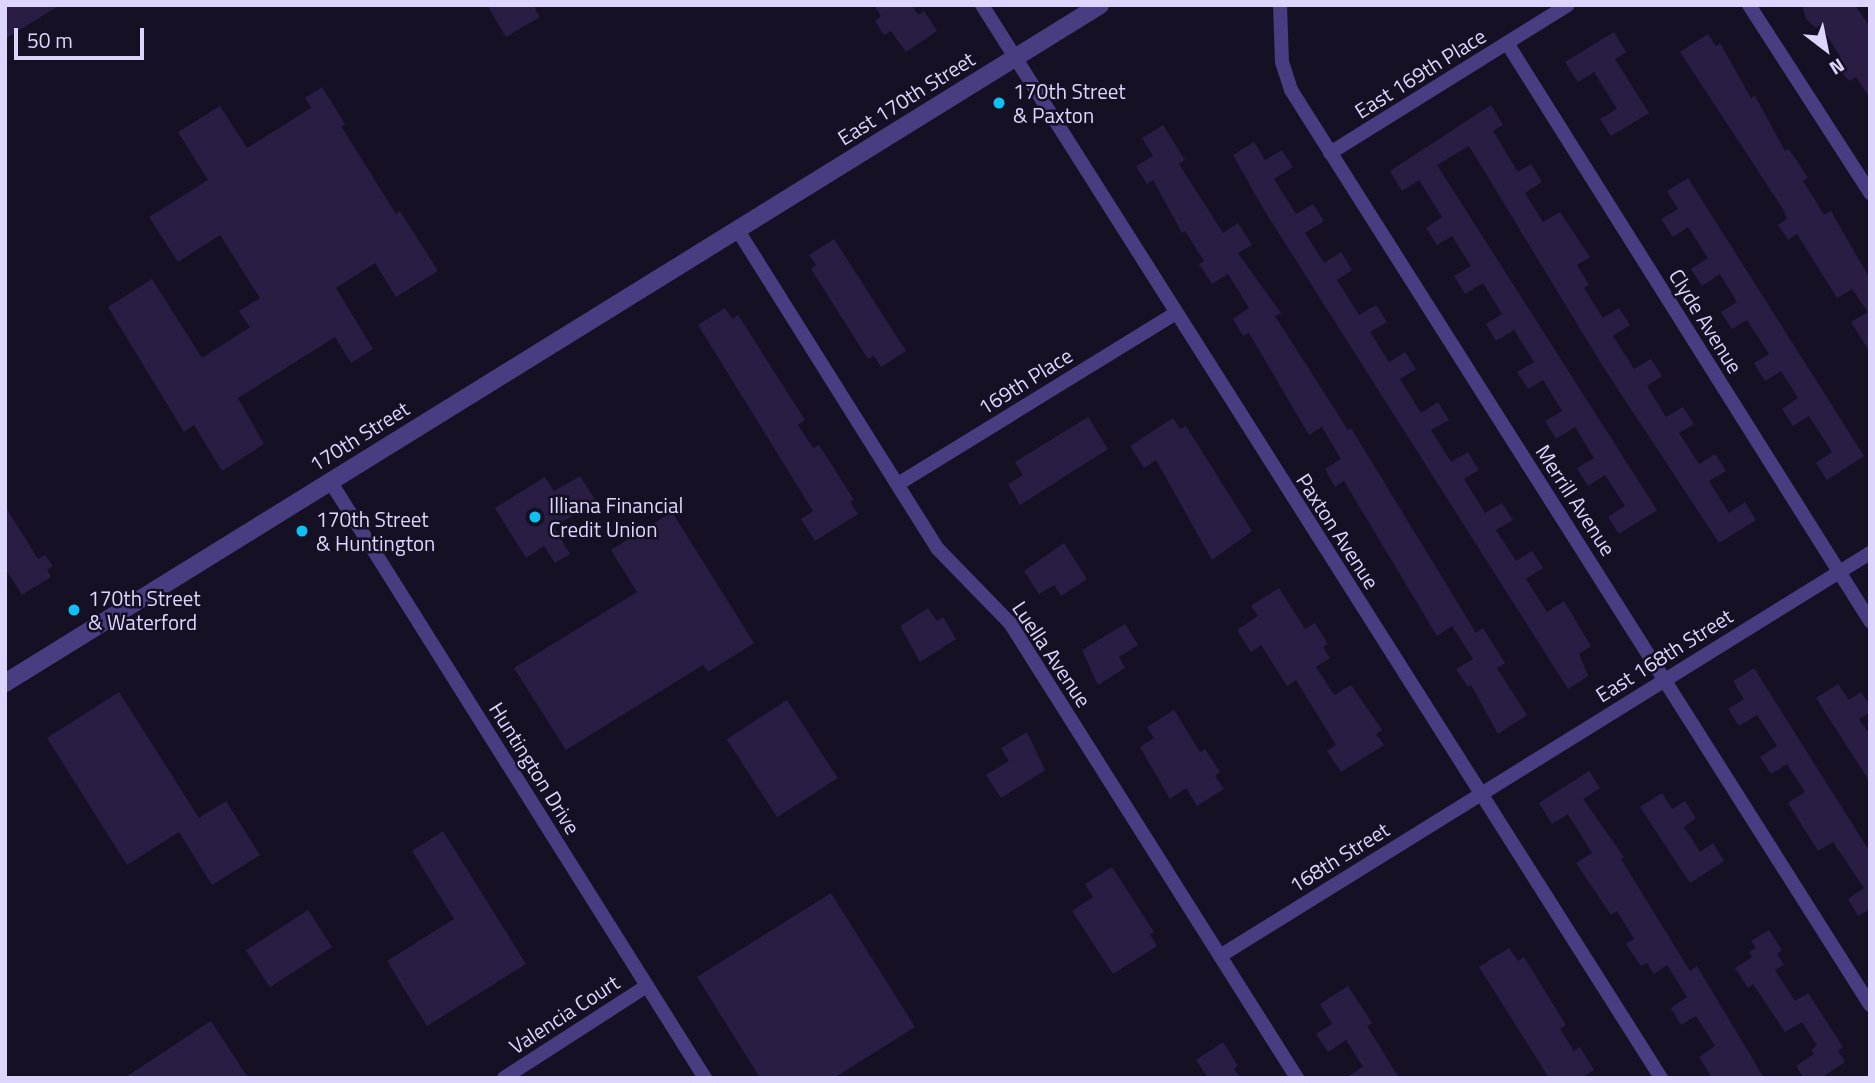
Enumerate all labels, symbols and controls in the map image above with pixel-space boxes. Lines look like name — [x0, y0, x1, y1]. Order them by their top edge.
scale bar — [18, 14, 147, 58]
north arrow — [1791, 14, 1861, 84]
street label: East 169th Place — [1350, 23, 1490, 123]
text: 50 m — [27, 24, 73, 56]
street label: East 170th Street — [833, 46, 979, 150]
text: N — [1824, 51, 1851, 83]
place label: 170th Street & Paxton — [1013, 78, 1126, 128]
marker: 170th Street & Paxton — [991, 95, 1007, 111]
street label: Clyde Avenue — [1664, 264, 1748, 378]
street label: 169th Place — [973, 342, 1077, 420]
street label: 170th Street — [305, 395, 413, 477]
street label: Merrill Avenue — [1531, 440, 1621, 560]
street label: Paxton Avenue — [1291, 469, 1385, 593]
place label: Illiana Financial Credit Union — [549, 492, 683, 542]
place label: 170th Street & Huntington — [316, 506, 435, 556]
marker: Illiana Financial Credit Union — [527, 509, 543, 525]
marker: 170th Street & Huntington — [294, 523, 310, 539]
place label: 170th Street & Waterford — [88, 585, 201, 635]
street label: Luella Avenue — [1007, 596, 1097, 712]
marker: 170th Street & Waterford — [66, 602, 82, 618]
street label: East 168th Street — [1591, 603, 1737, 707]
street label: Huntington Drive — [484, 697, 586, 839]
street label: 168th Street — [1285, 816, 1393, 898]
street label: Valencia Court — [504, 969, 624, 1059]

